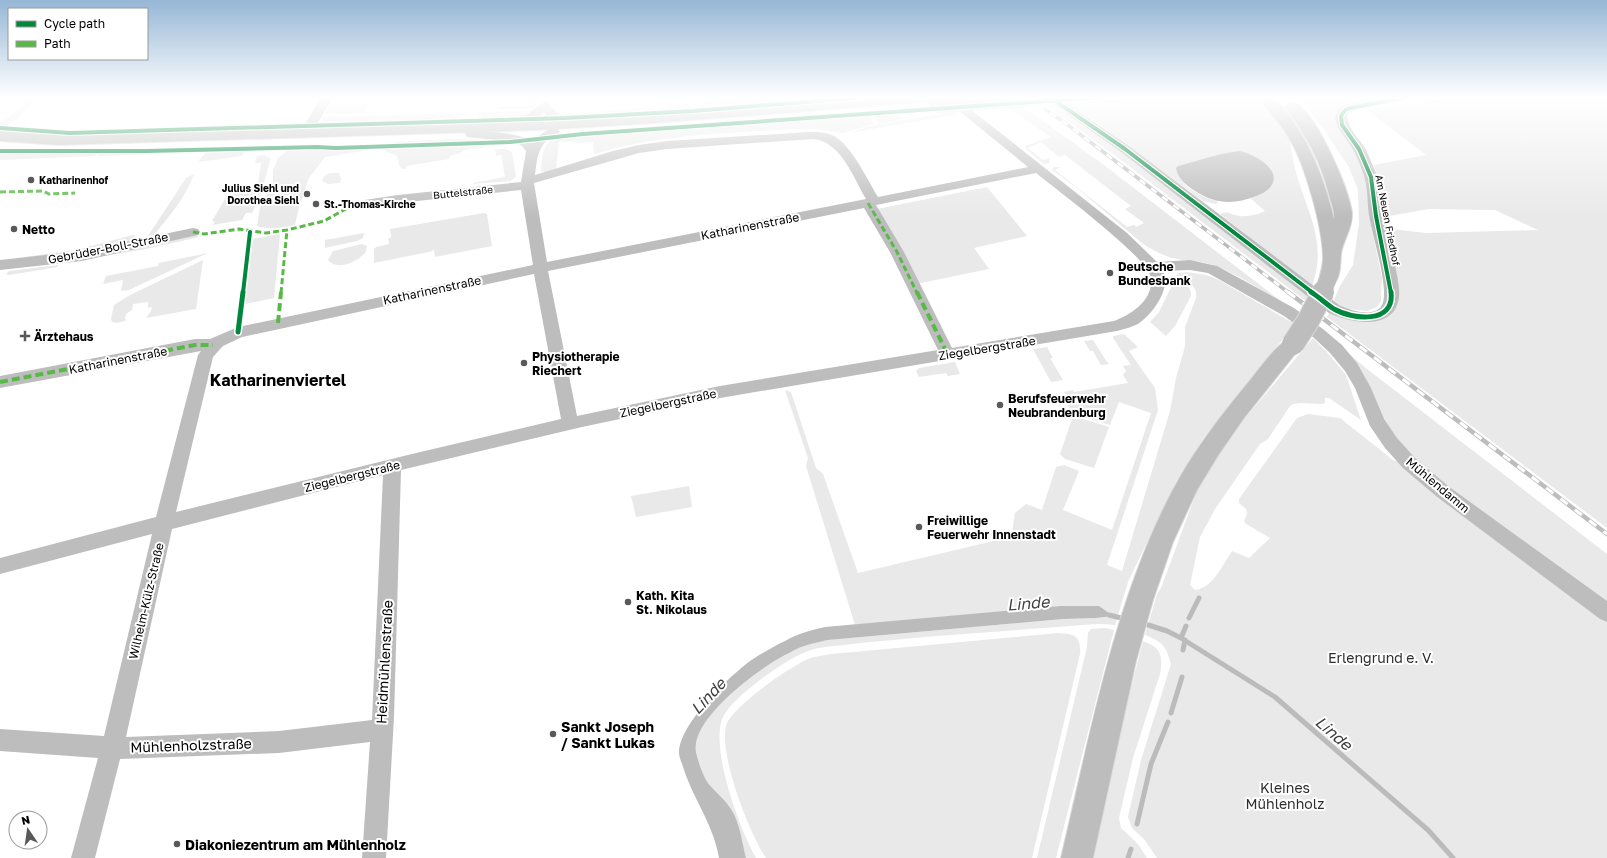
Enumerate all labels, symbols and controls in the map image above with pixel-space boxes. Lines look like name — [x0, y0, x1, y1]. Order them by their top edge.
legend — [8, 8, 148, 60]
text: Cycle path — [44, 16, 105, 31]
text: Path — [44, 36, 71, 51]
place label: Katharinenhof — [39, 174, 108, 186]
street label: Am Neuen Friedhof — [1373, 174, 1403, 267]
marker: Katharinenhof — [26, 175, 36, 185]
place label: Julius Siehl und Dorothea Siehl — [222, 182, 300, 206]
street label: Buttelstraße — [433, 183, 494, 201]
marker: Julius Siehl und Dorothea Siehl — [302, 189, 312, 199]
place label: St.-Thomas-Kirche — [324, 198, 416, 210]
marker: St.-Thomas-Kirche — [311, 199, 321, 209]
street label: Katharinenstraße — [700, 209, 800, 243]
place label: Netto — [22, 222, 55, 237]
marker: Netto — [9, 224, 19, 234]
street label: Gebrüder-Boll-Straße — [47, 229, 169, 267]
place label: Deutsche Bundesbank — [1118, 259, 1191, 288]
marker: Deutsche Bundesbank — [1105, 268, 1115, 278]
street label: Katharinenstraße — [382, 272, 482, 308]
place label: Ärztehaus — [34, 329, 94, 344]
marker: Ärztehaus — [19, 330, 31, 342]
street label: Ziegelbergstraße — [937, 333, 1037, 363]
street label: Katharinenstraße — [68, 343, 168, 377]
place label: Physiotherapie Riechert — [532, 349, 620, 378]
marker: Physiotherapie Riechert — [519, 358, 529, 368]
district label: Katharinenviertel — [210, 370, 347, 390]
street label: Ziegelbergstraße — [618, 385, 718, 421]
place label: Berufsfeuerwehr Neubrandenburg — [1008, 391, 1106, 420]
marker: Berufsfeuerwehr Neubrandenburg — [995, 400, 1005, 410]
street label: Mühlendamm — [1403, 454, 1473, 516]
street label: Ziegelbergstraße — [303, 457, 402, 495]
place label: Freiwillige Feuerwehr Innenstadt — [927, 513, 1056, 542]
marker: Freiwillige Feuerwehr Innenstadt — [914, 522, 924, 532]
street label: Wilhelm-Külz-Straße — [125, 541, 167, 661]
place label: Kath. Kita St. Nikolaus — [636, 588, 707, 617]
water label: Linde — [1006, 591, 1052, 615]
marker: Kath. Kita St. Nikolaus — [623, 597, 633, 607]
street label: Heidmühlenstraße — [372, 600, 396, 724]
park label: Erlengrund e. V. — [1328, 649, 1434, 666]
water label: Linde — [686, 672, 731, 718]
water label: Linde — [1311, 712, 1358, 756]
place label: Sankt Joseph / Sankt Lukas — [561, 718, 655, 751]
marker: Sankt Joseph / Sankt Lukas — [548, 729, 558, 739]
street label: Mühlenholzstraße — [130, 734, 252, 756]
park label: Kleines Mühlenholz — [1246, 779, 1324, 812]
north arrow — [8, 810, 48, 850]
text: N — [20, 812, 31, 827]
place label: Diakoniezentrum am Mühlenholz — [185, 836, 406, 853]
marker: Diakoniezentrum am Mühlenholz — [172, 839, 182, 849]

